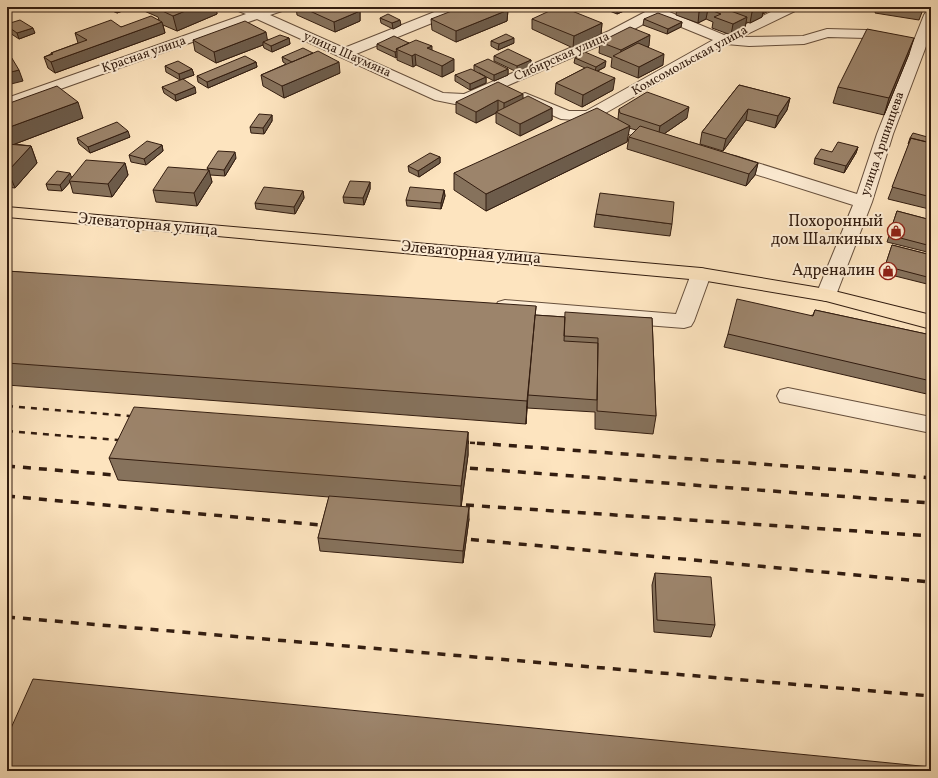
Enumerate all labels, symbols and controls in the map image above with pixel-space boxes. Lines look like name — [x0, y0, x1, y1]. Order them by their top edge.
street label: Комсомольская улица — [629, 22, 751, 100]
street label: улица Шаумяна — [300, 28, 394, 82]
street label: Сибирская улица — [511, 28, 613, 86]
street label: Красная улица — [99, 32, 189, 78]
street label: улица Аршинцева — [857, 89, 909, 199]
street label: Элеваторная улица — [77, 208, 219, 242]
place label: Похоронный дом Шалкиных — [771, 211, 883, 251]
shop icon: Похоронный дом Шалкиных — [886, 221, 906, 241]
street label: Элеваторная улица — [400, 236, 542, 270]
place label: Адреналин — [792, 260, 875, 282]
shop icon: Адреналин — [878, 261, 898, 281]

